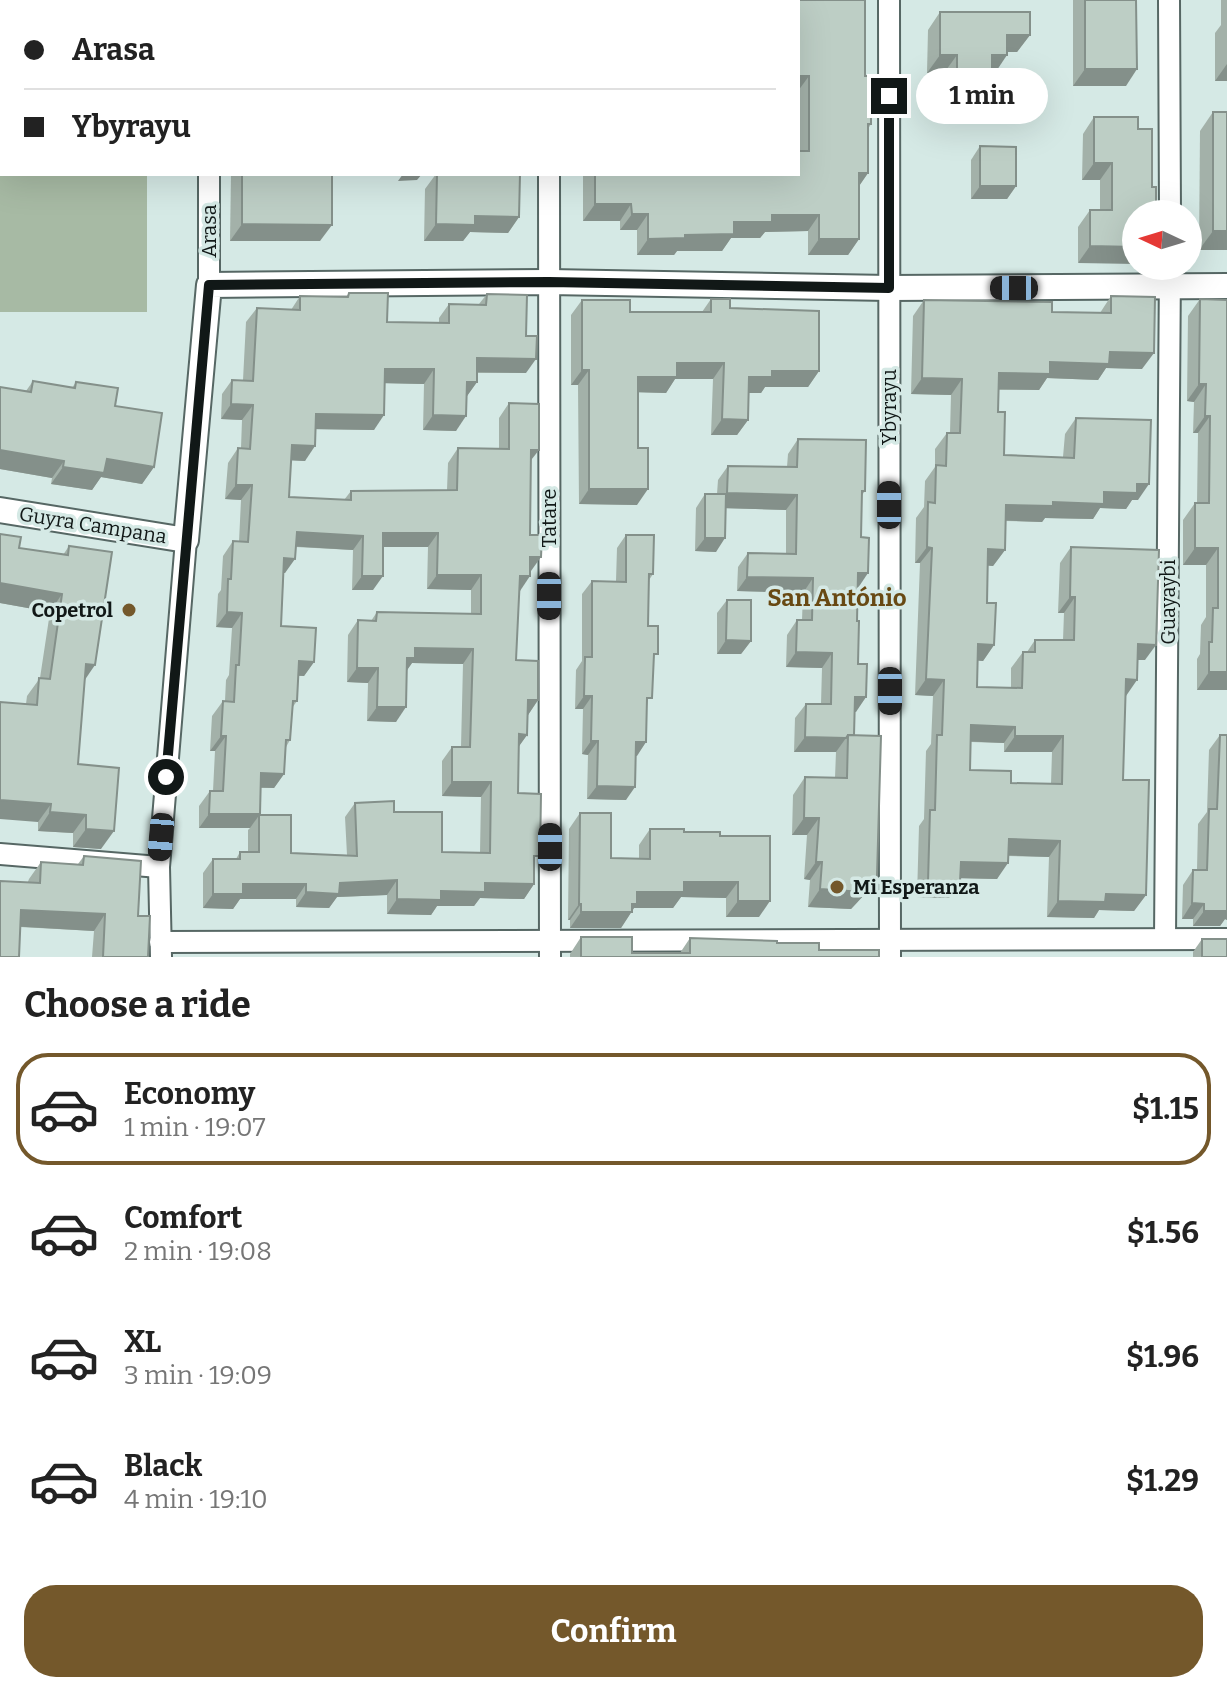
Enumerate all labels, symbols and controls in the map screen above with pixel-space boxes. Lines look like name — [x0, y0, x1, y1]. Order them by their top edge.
text: Arasa — [72, 32, 155, 68]
callout: 1 min — [917, 68, 1049, 124]
route end — [871, 78, 907, 114]
text: 1 min — [949, 80, 1015, 111]
text: Ybyrayu — [72, 109, 191, 145]
north arrow — [1122, 200, 1202, 280]
map controls — [1122, 200, 1202, 280]
street label: Arasa — [197, 204, 221, 258]
car — [990, 276, 1038, 300]
street label: Ybyrayu — [877, 369, 901, 445]
car — [877, 481, 901, 529]
street label: Tatare — [537, 489, 561, 547]
street label: Guyra Campana — [17, 501, 169, 549]
street label: Guayaybi — [1156, 559, 1180, 645]
car — [537, 572, 561, 620]
district label: San António — [767, 584, 907, 612]
place label: Copetrol — [31, 598, 113, 622]
marker: Copetrol — [120, 601, 138, 619]
car — [878, 667, 902, 715]
route start — [148, 759, 184, 795]
car — [147, 812, 175, 862]
car — [538, 823, 562, 871]
place label: Mi Esperanza — [853, 875, 980, 899]
marker: Mi Esperanza — [828, 878, 846, 896]
text: Choose a ride — [24, 983, 251, 1027]
icon: car — [28, 1073, 100, 1145]
text: Economy — [124, 1076, 255, 1112]
text: $1.15 — [1132, 1091, 1199, 1127]
text: 1 min · 19:07 — [124, 1112, 266, 1143]
icon: car — [28, 1197, 100, 1269]
text: Comfort — [124, 1200, 242, 1236]
text: $1.56 — [1127, 1215, 1199, 1251]
text: 2 min · 19:08 — [124, 1236, 272, 1267]
icon: car — [28, 1321, 100, 1393]
text: XL — [124, 1324, 161, 1360]
text: $1.96 — [1126, 1339, 1199, 1375]
text: 3 min · 19:09 — [124, 1360, 272, 1391]
icon: car — [28, 1445, 100, 1517]
text: Black — [124, 1448, 202, 1484]
text: $1.29 — [1126, 1463, 1199, 1499]
text: 4 min · 19:10 — [124, 1484, 268, 1515]
button: Confirm — [24, 1585, 1203, 1677]

